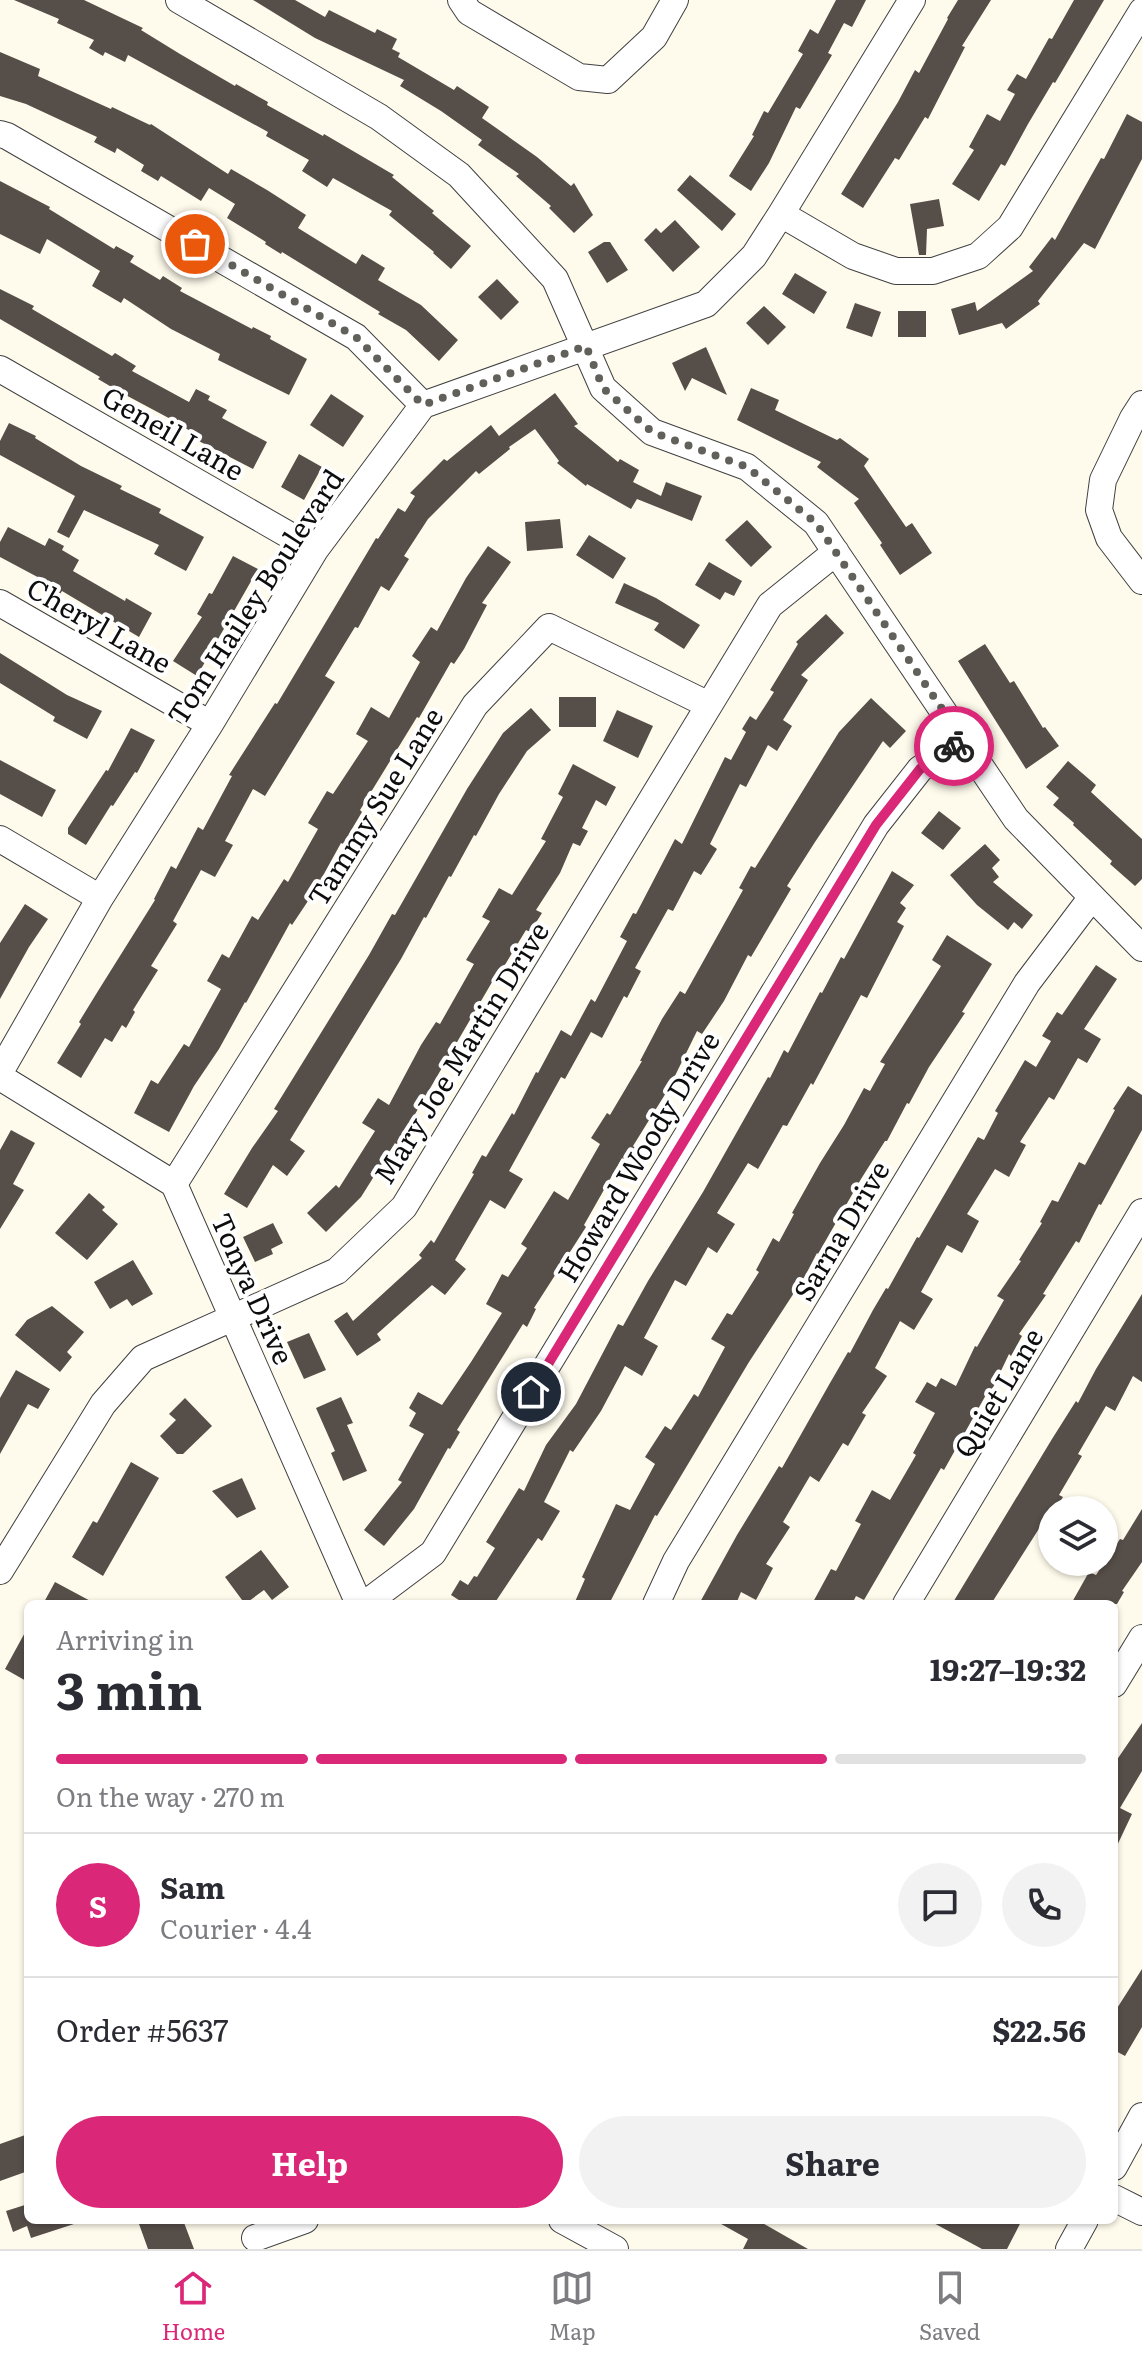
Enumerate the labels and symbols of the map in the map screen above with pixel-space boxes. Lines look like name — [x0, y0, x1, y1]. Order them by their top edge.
pin — [161, 210, 229, 278]
street label: Geneil Lane — [95, 374, 253, 490]
street label: Tom Hailey Boulevard — [155, 460, 353, 732]
street label: Cheryl Lane — [20, 566, 180, 682]
street label: Tammy Sue Lane — [296, 698, 452, 914]
courier — [914, 706, 994, 786]
street label: Mary Joe Martin Drive — [362, 913, 558, 1191]
street label: Howard Woody Drive — [545, 1023, 729, 1289]
street label: Sarna Drive — [781, 1152, 899, 1308]
street label: Tonya Drive — [202, 1206, 306, 1370]
street label: Quiet Lane — [942, 1319, 1052, 1465]
pin — [497, 1358, 565, 1426]

